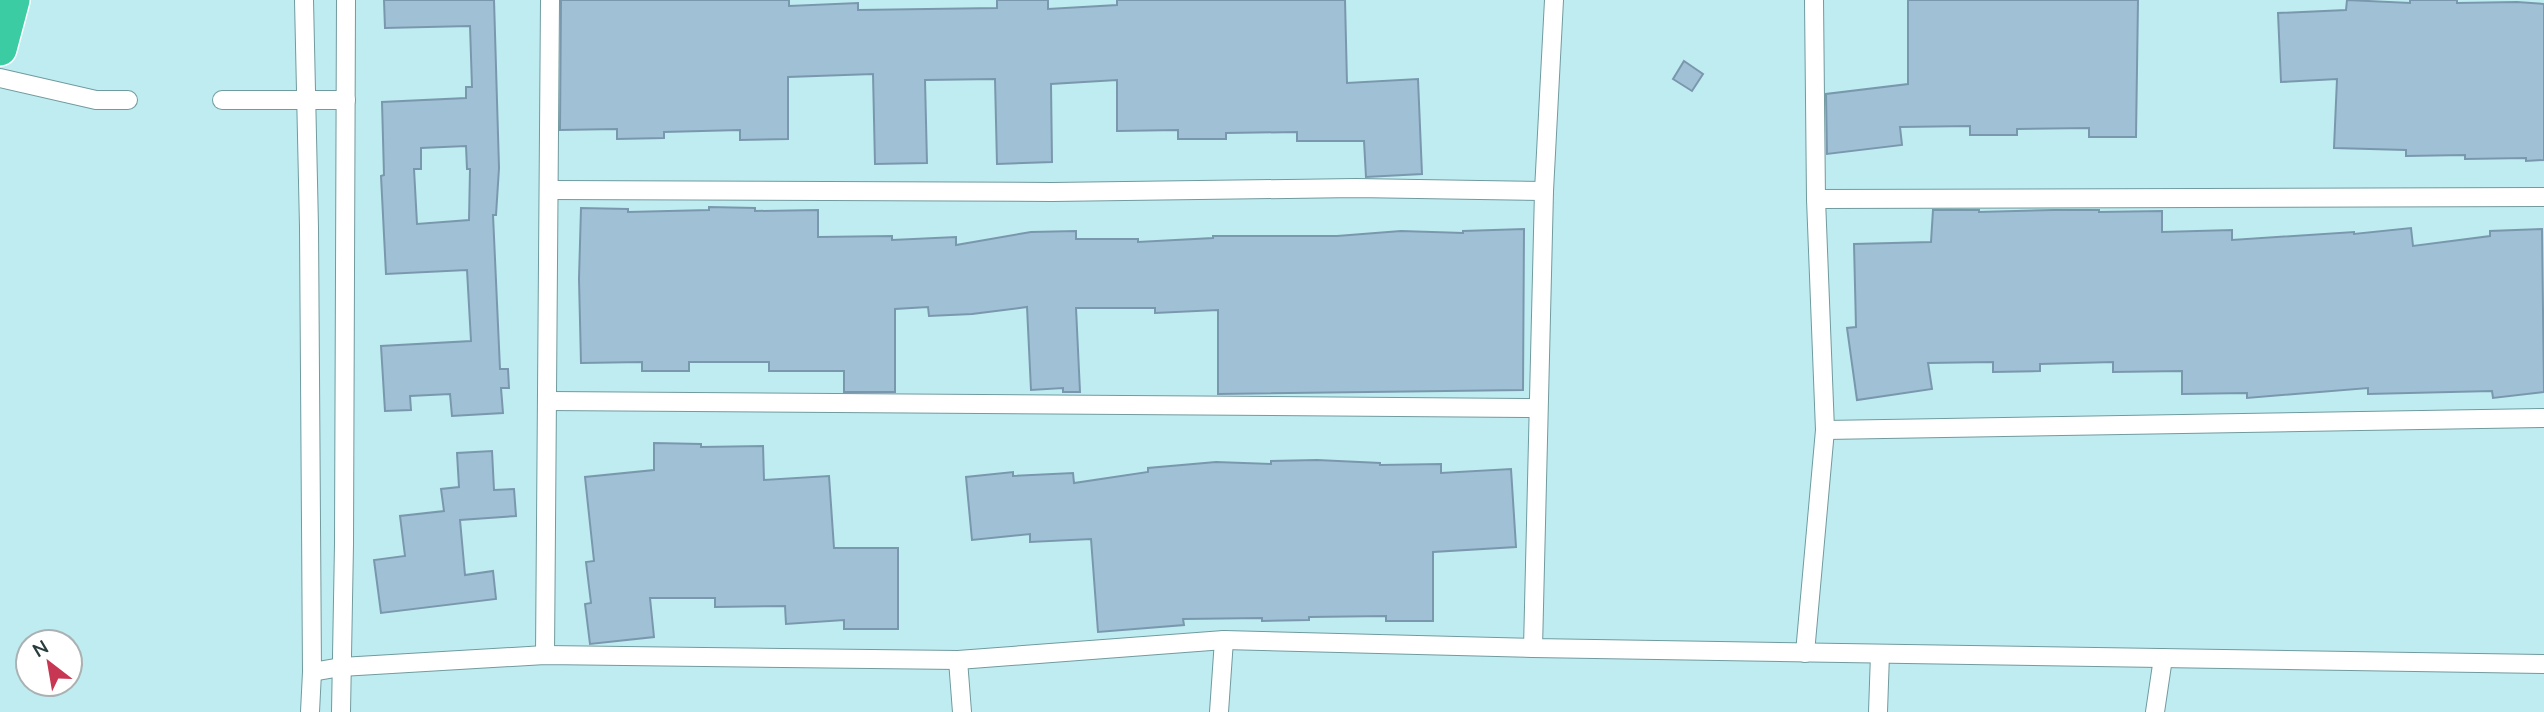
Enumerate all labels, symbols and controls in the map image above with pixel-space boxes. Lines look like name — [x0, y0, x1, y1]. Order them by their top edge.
north arrow — [14, 628, 84, 698]
text: N — [28, 634, 54, 664]

